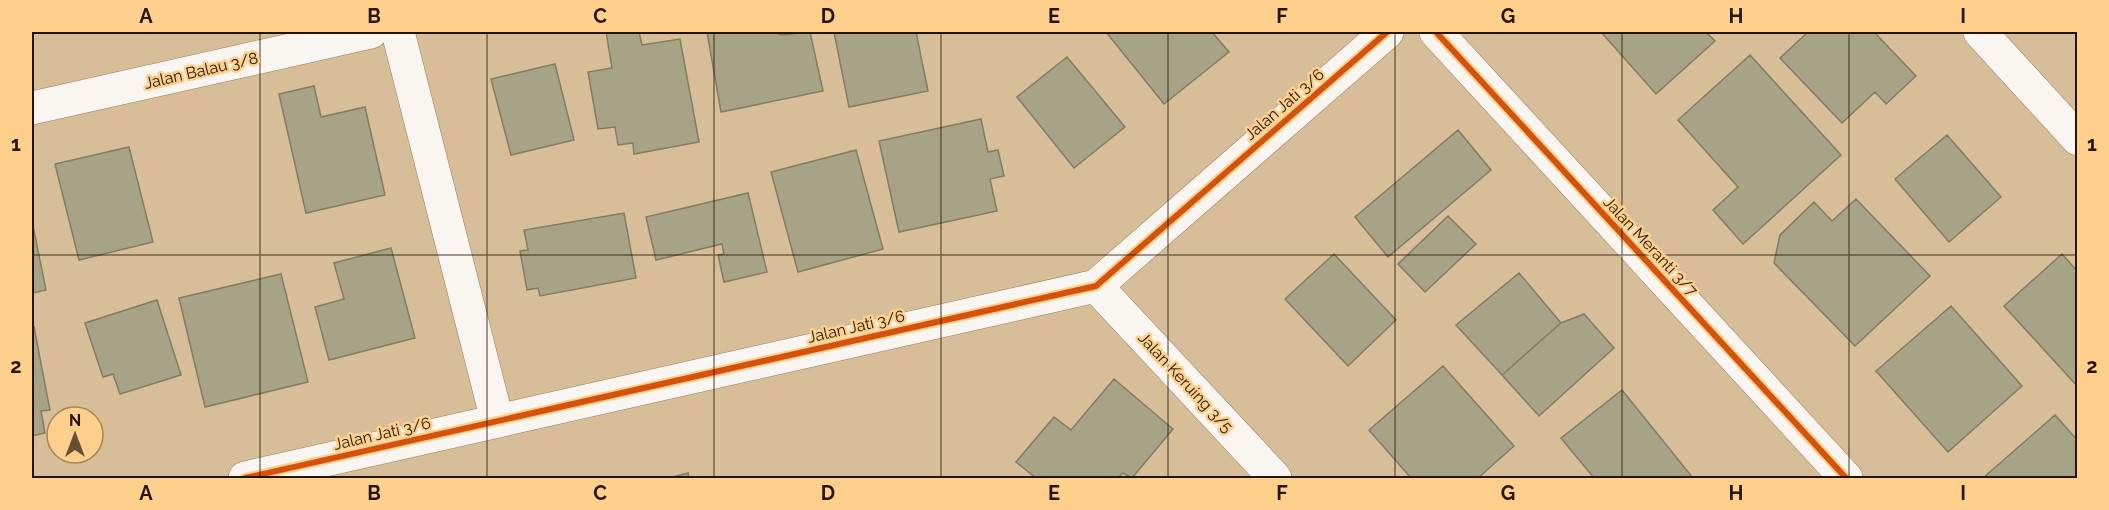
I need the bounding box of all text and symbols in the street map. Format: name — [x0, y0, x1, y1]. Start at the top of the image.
text: A — [139, 4, 153, 28]
text: B — [367, 4, 381, 28]
text: C — [593, 4, 607, 28]
text: D — [821, 4, 835, 28]
text: E — [1048, 4, 1060, 28]
text: F — [1276, 4, 1288, 28]
text: G — [1501, 4, 1515, 28]
text: H — [1729, 4, 1743, 28]
text: I — [1960, 4, 1966, 28]
street label: Jalan Balau 3/8 — [142, 48, 260, 93]
street label: Jalan Jati 3/6 — [1241, 65, 1328, 144]
text: 1 — [11, 132, 21, 156]
text: 1 — [2087, 132, 2097, 156]
street label: Jalan Meranti 3/7 — [1600, 193, 1702, 300]
street label: Jalan Jati 3/6 — [806, 306, 907, 347]
street label: Jalan Keruing 3/5 — [1134, 328, 1237, 437]
text: 2 — [10, 354, 22, 378]
text: 2 — [2086, 354, 2098, 378]
north arrow — [45, 405, 105, 465]
text: N — [69, 411, 81, 430]
street label: Jalan Jati 3/6 — [332, 413, 433, 454]
text: A — [139, 481, 153, 505]
text: B — [367, 481, 381, 505]
text: C — [593, 481, 607, 505]
text: D — [821, 481, 835, 505]
text: E — [1048, 481, 1060, 505]
text: F — [1276, 481, 1288, 505]
text: G — [1501, 481, 1515, 505]
text: H — [1729, 481, 1743, 505]
text: I — [1960, 481, 1966, 505]

